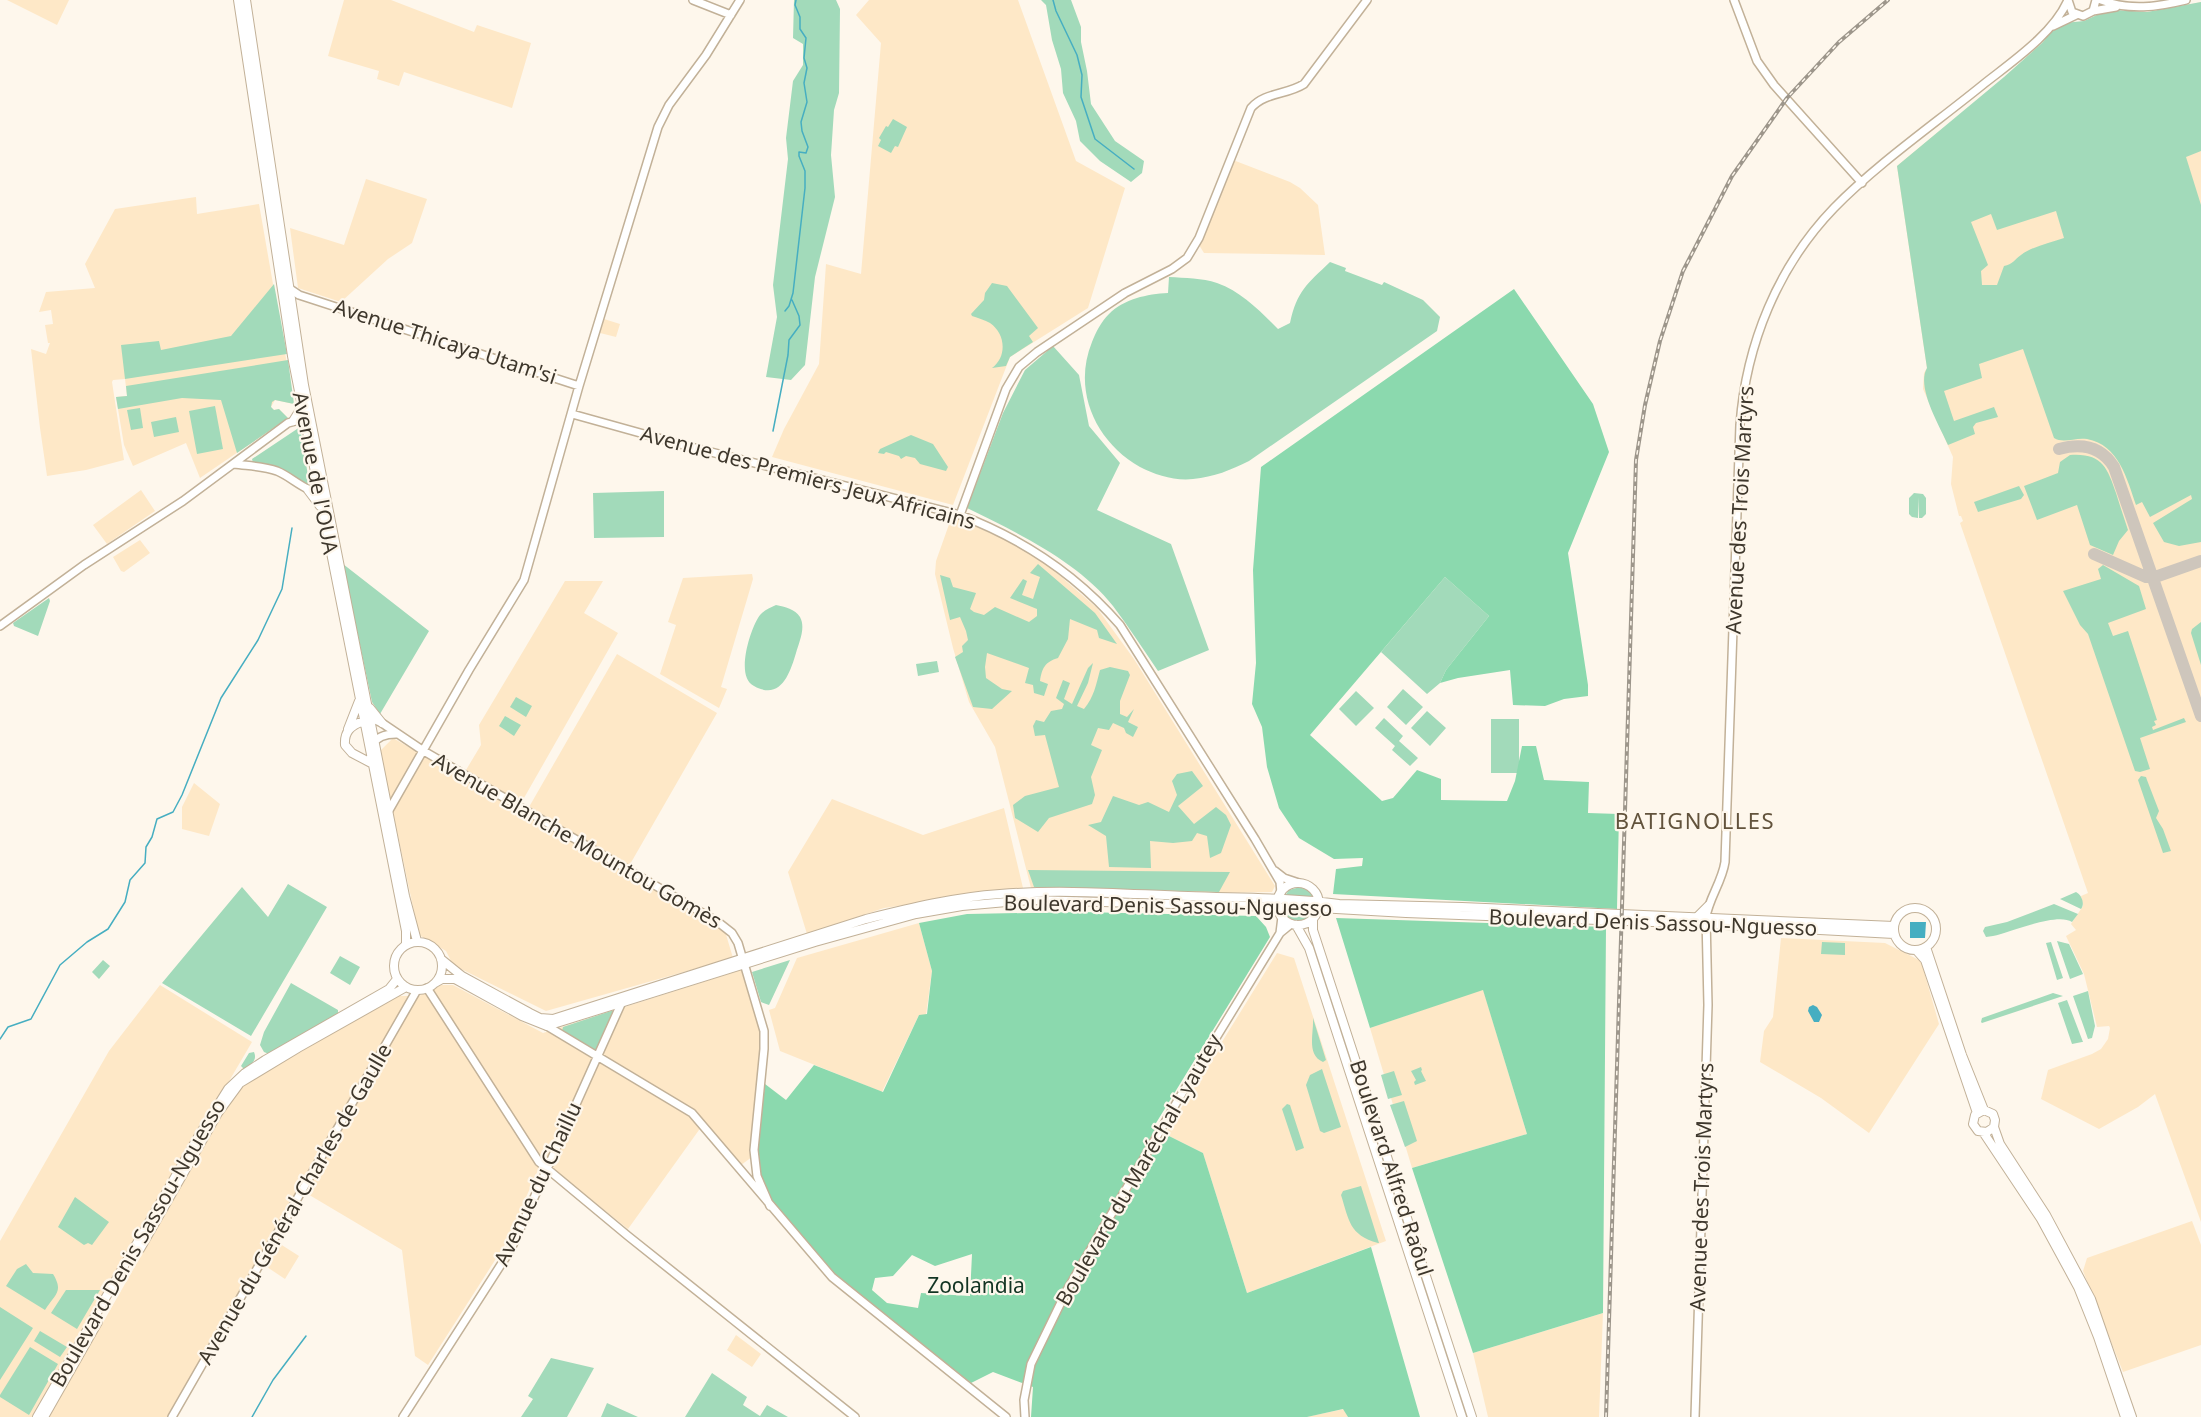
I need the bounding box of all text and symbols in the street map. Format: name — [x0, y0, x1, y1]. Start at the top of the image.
street label: Avenue Thicaya Utam'si — [330, 292, 560, 390]
street label: Avenue des Trois Martyrs — [1719, 385, 1759, 635]
street label: Avenue de l'OUA — [287, 389, 346, 557]
street label: Avenue des Premiers Jeux Africains — [638, 419, 979, 535]
street label: Avenue Blanche Mountou Gomès — [428, 746, 727, 935]
district label: BATIGNOLLES — [1615, 805, 1775, 835]
street label: Boulevard Denis Sassou-Nguesso — [1003, 888, 1333, 922]
street label: Boulevard Denis Sassou-Nguesso — [1488, 902, 1818, 942]
street label: Boulevard du Maréchal Lyautey — [1049, 1028, 1228, 1310]
street label: Avenue du Général Charles de Gaulle — [191, 1038, 398, 1369]
street label: Boulevard Alfred Raôul — [1344, 1056, 1440, 1279]
street label: Avenue des Trois Martyrs — [1683, 1062, 1719, 1312]
street label: Boulevard Denis Sassou-Nguesso — [43, 1093, 231, 1392]
street label: Avenue du Chaillu — [487, 1097, 587, 1270]
park label: Zoolandia — [927, 1271, 1025, 1299]

